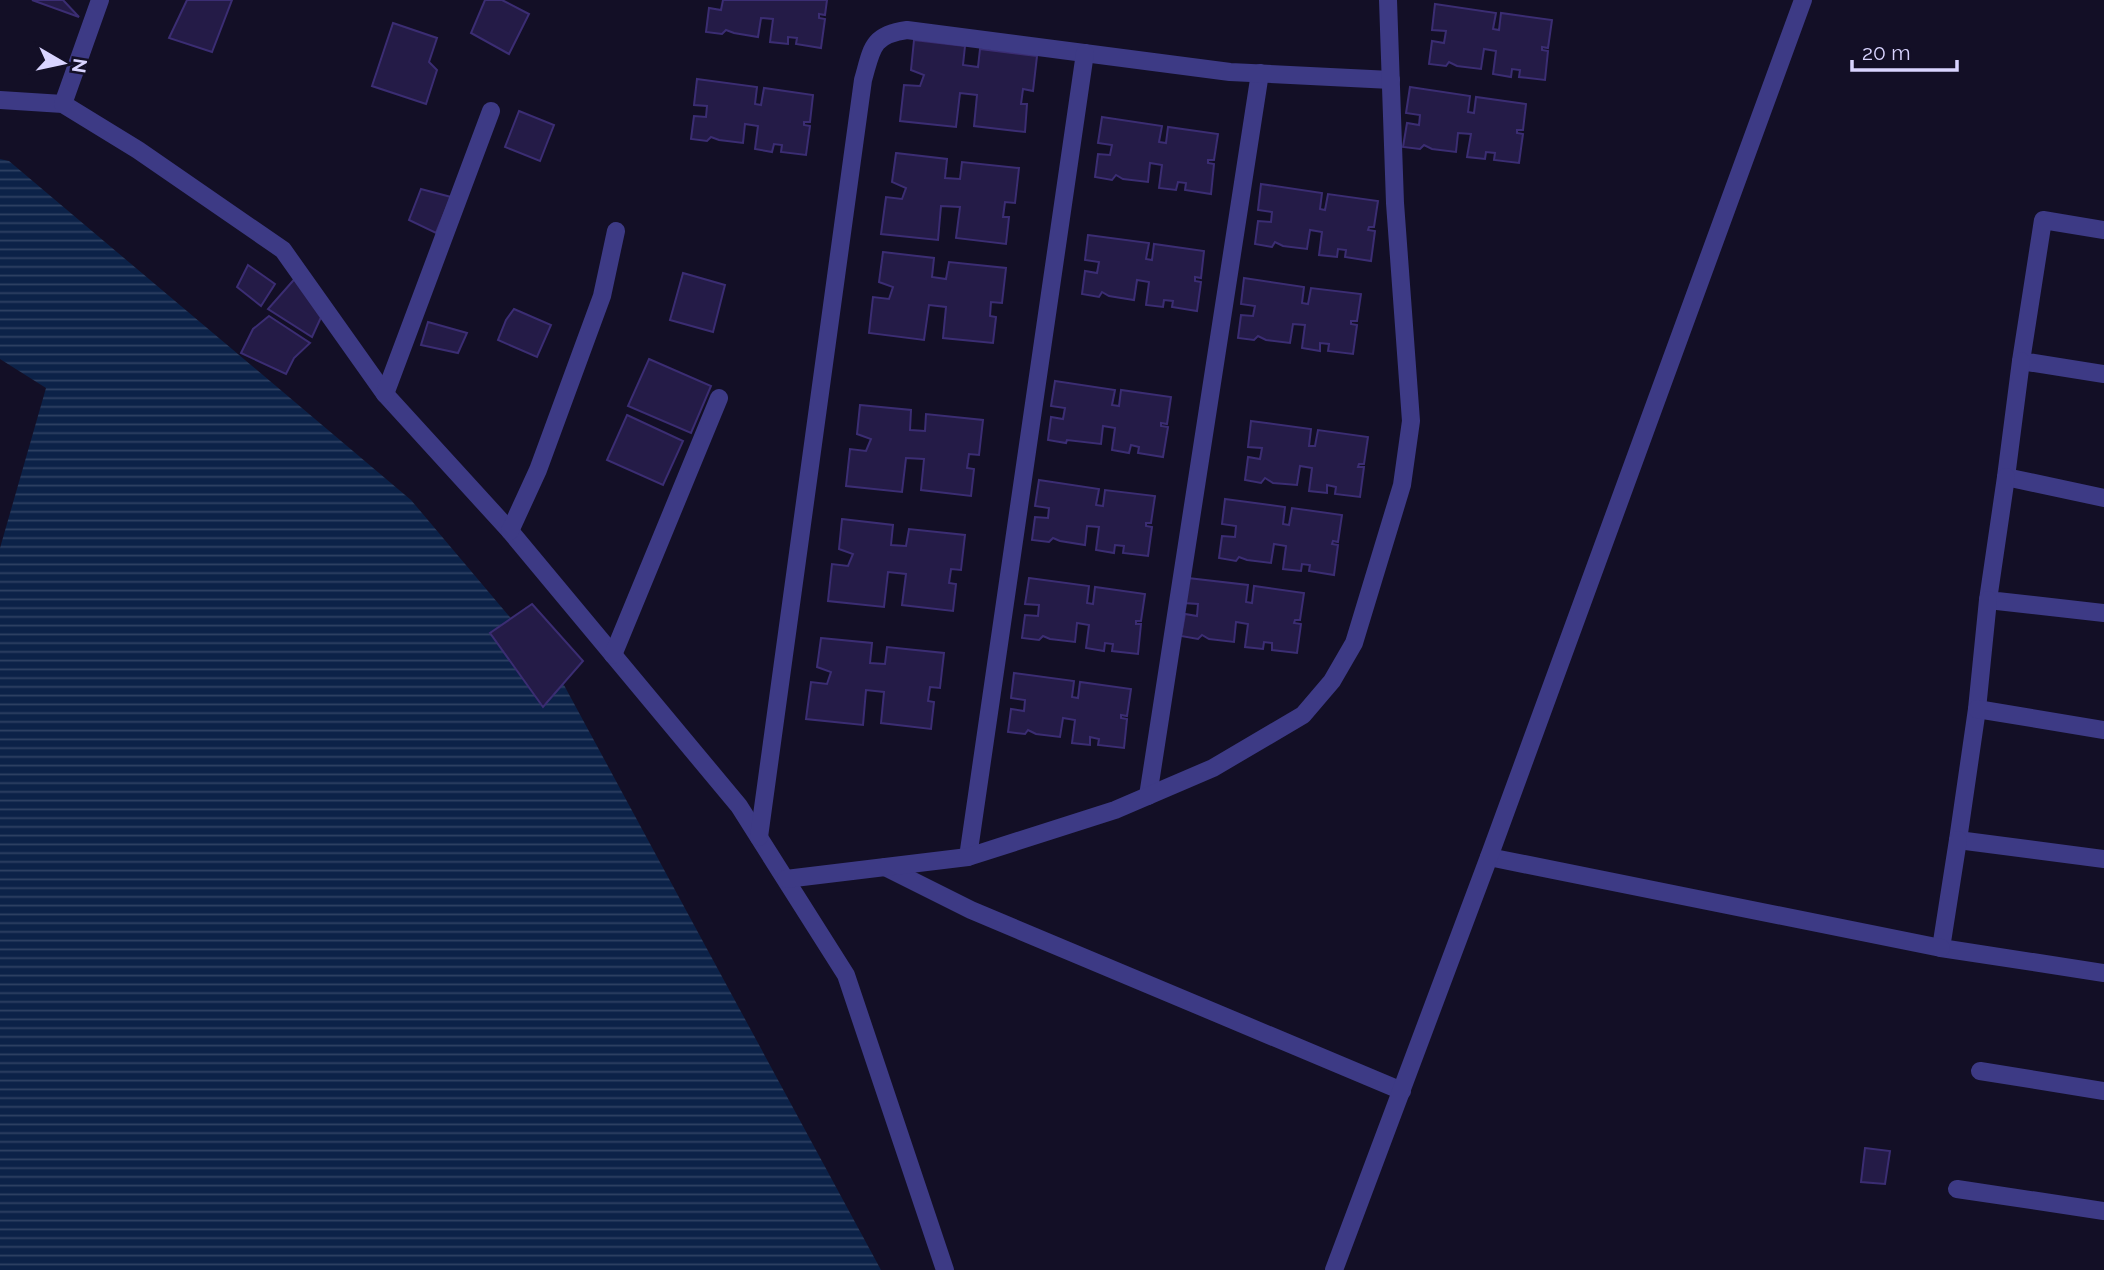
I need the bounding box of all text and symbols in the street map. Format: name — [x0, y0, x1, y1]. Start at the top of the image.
north arrow — [28, 28, 98, 98]
scale bar — [1852, 28, 1957, 72]
text: 20 m — [1862, 40, 1910, 65]
text: N — [68, 57, 92, 75]

